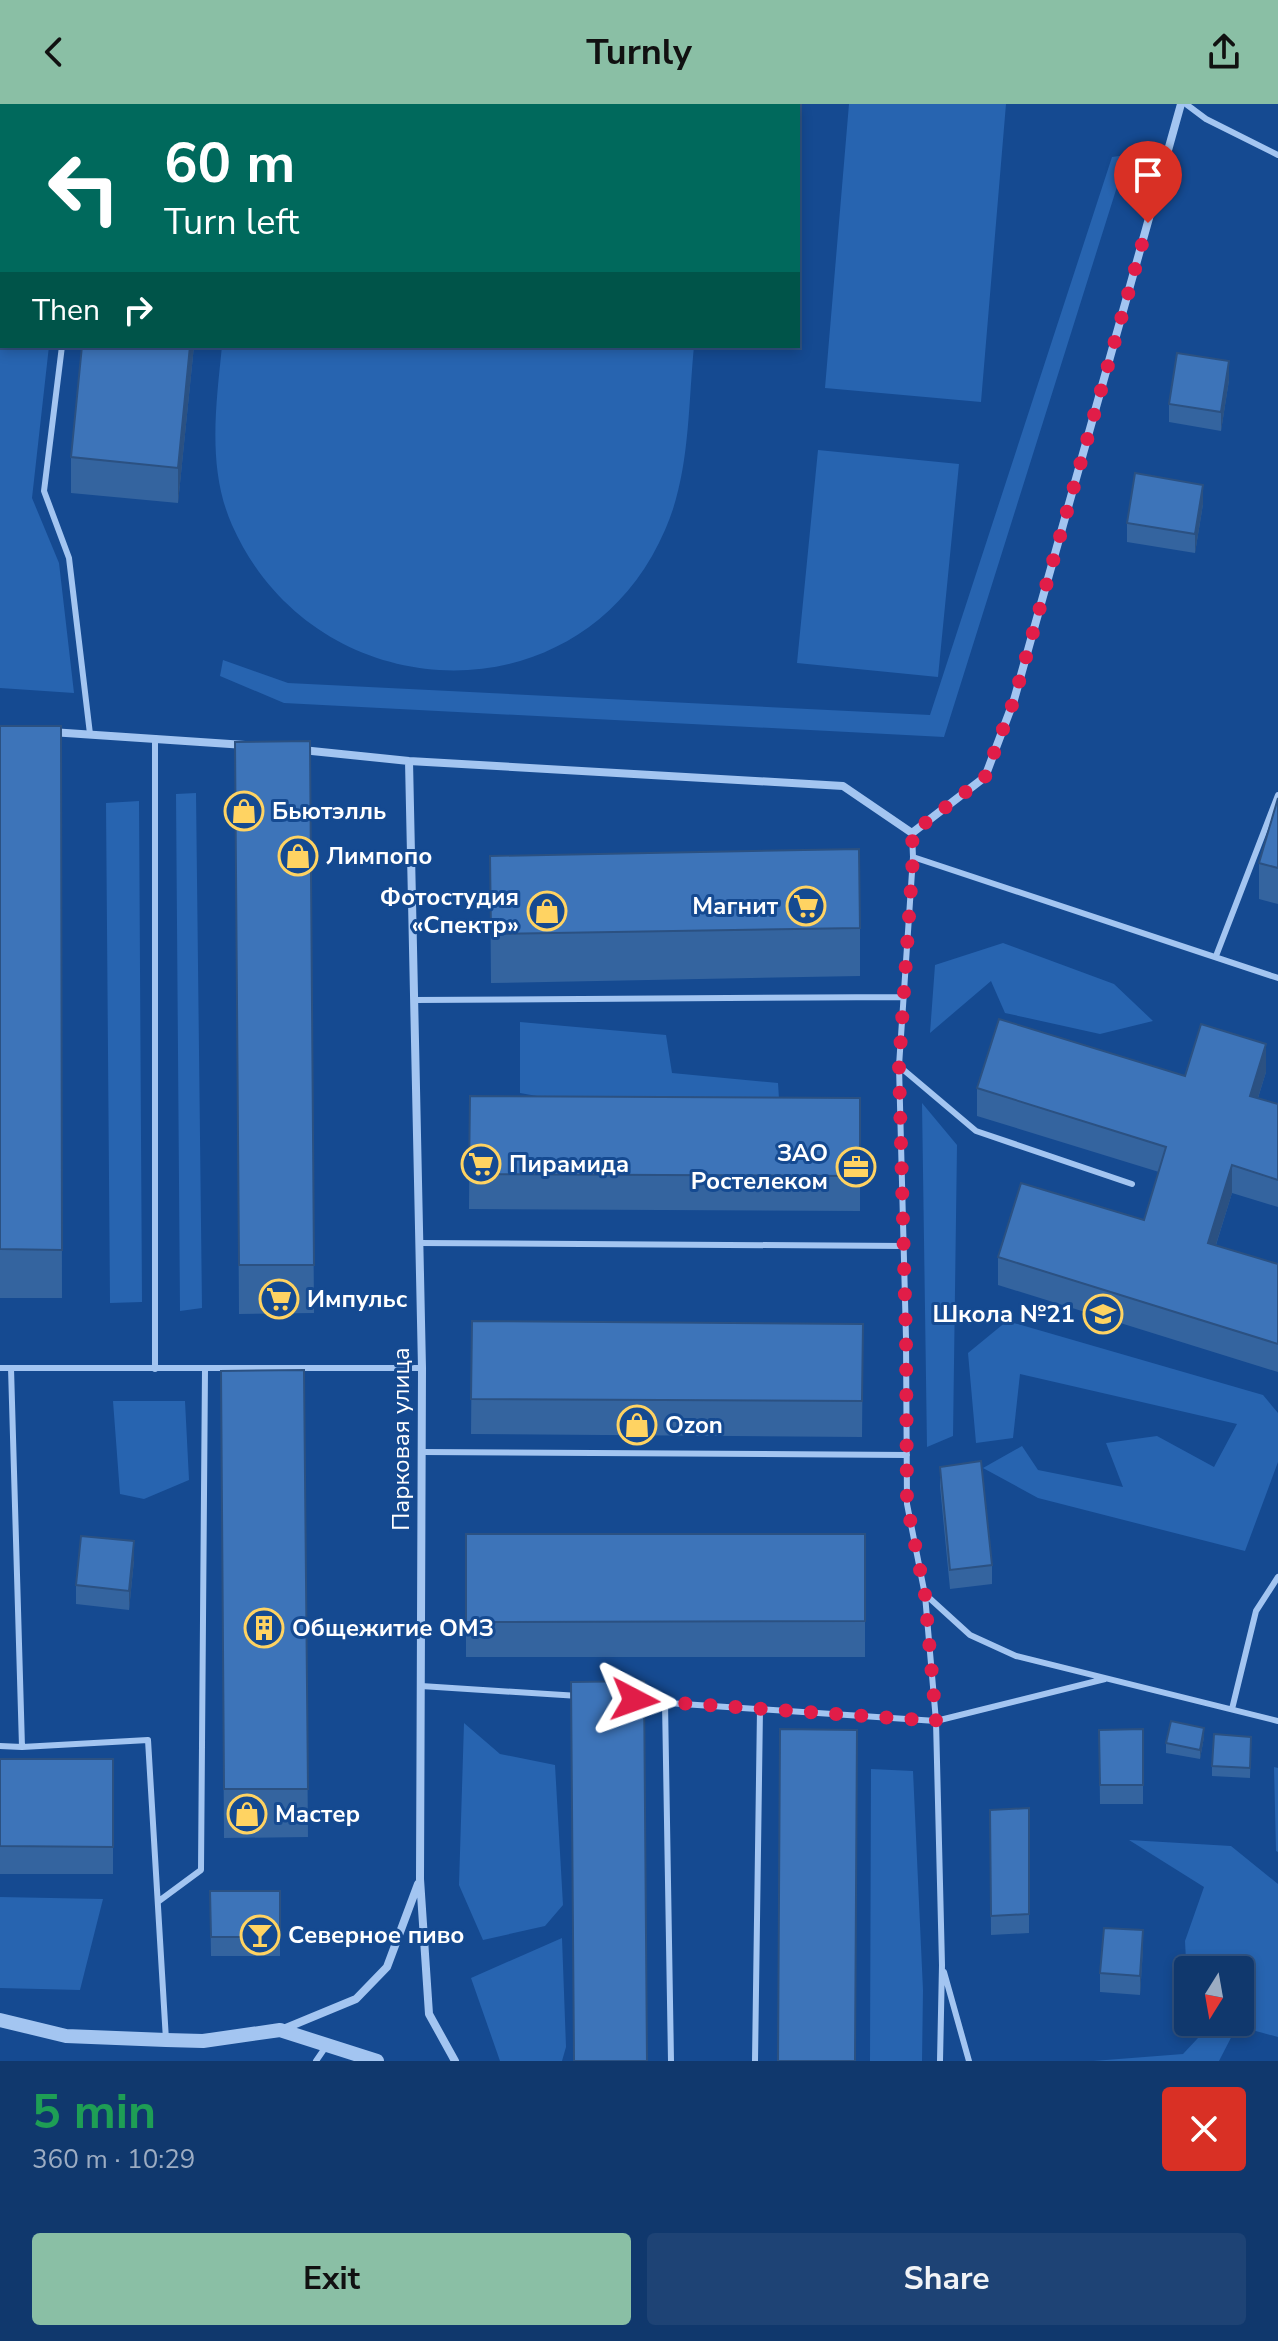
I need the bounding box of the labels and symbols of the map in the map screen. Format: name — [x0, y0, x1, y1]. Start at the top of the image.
pin — [1114, 141, 1182, 223]
shop icon: Бьютэлль — [223, 790, 265, 832]
place label: Бьютэлль — [272, 795, 386, 827]
shop icon: Лимпопо — [277, 835, 319, 877]
place label: Лимпопо — [326, 840, 432, 872]
place label: Фотостудия «Спектр» — [380, 881, 519, 941]
supermarket icon: Магнит — [785, 885, 827, 927]
shop icon: Фотостудия «Спектр» — [526, 890, 568, 932]
place label: Магнит — [692, 890, 779, 922]
place label: ЗАО Ростелеком — [691, 1137, 828, 1197]
supermarket icon: Пирамида — [460, 1143, 502, 1185]
office icon: ЗАО Ростелеком — [835, 1146, 877, 1188]
place label: Пирамида — [509, 1148, 629, 1180]
supermarket icon: Импульс — [258, 1278, 300, 1320]
place label: Импульс — [307, 1283, 408, 1315]
school or university icon: Школа №21 — [1082, 1293, 1124, 1335]
place label: Школа №21 — [932, 1298, 1075, 1330]
street label: Парковая улица — [385, 1347, 417, 1531]
shop icon: Ozon — [616, 1404, 658, 1446]
place label: Ozon — [665, 1409, 723, 1441]
building icon: Общежитие ОМЗ — [243, 1607, 285, 1649]
place label: Общежитие ОМЗ — [292, 1612, 494, 1644]
position arrow — [593, 1658, 677, 1742]
shop icon: Мастер — [226, 1793, 268, 1835]
place label: Мастер — [275, 1798, 360, 1830]
bar icon: Северное пиво — [239, 1914, 281, 1956]
place label: Северное пиво — [288, 1919, 465, 1951]
north arrow — [1174, 1956, 1254, 2036]

